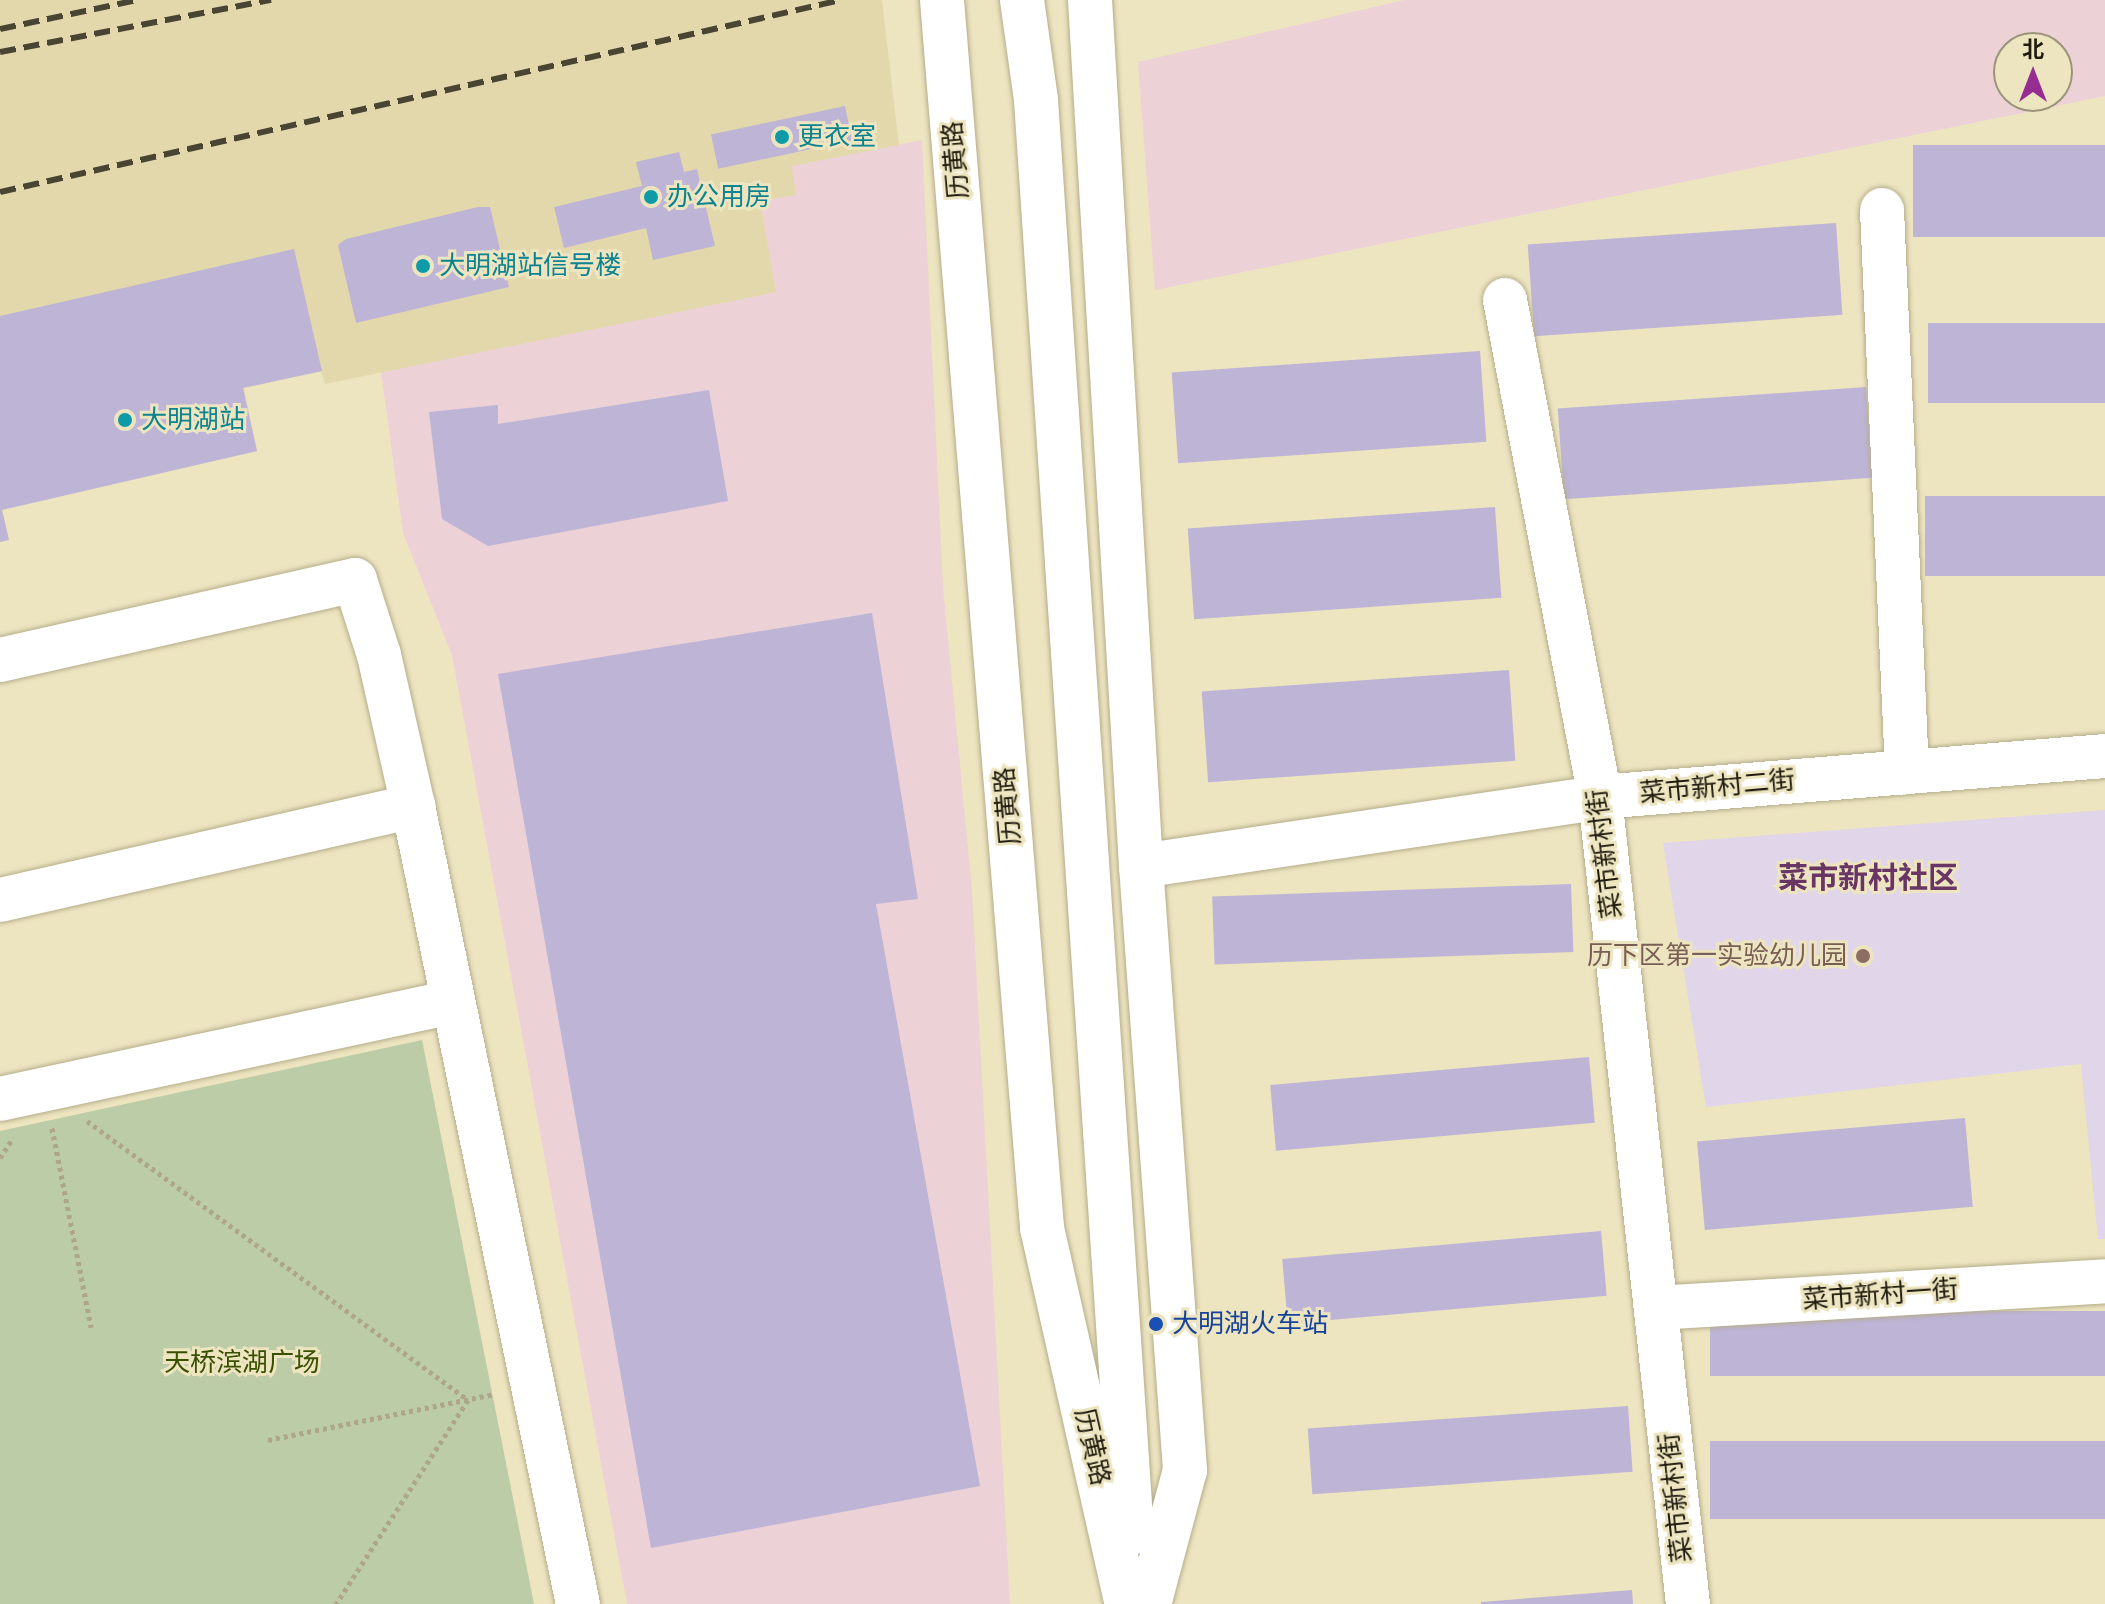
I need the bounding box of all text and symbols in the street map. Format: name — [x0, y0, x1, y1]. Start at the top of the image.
north arrow — [1993, 32, 2073, 112]
text: 北 — [2022, 37, 2044, 63]
street label: 历黄路 — [937, 120, 975, 200]
place label: 更衣室 — [798, 121, 876, 153]
marker: 更衣室 — [773, 128, 791, 146]
place label: 办公用房 — [667, 181, 771, 213]
marker: 办公用房 — [642, 188, 660, 206]
place label: 大明湖站信号楼 — [439, 250, 621, 282]
marker: 大明湖站信号楼 — [414, 257, 432, 275]
place label: 大明湖站 — [141, 404, 245, 436]
marker: 大明湖站 — [116, 411, 134, 429]
street label: 菜市新村二街 — [1638, 765, 1796, 809]
street label: 历黄路 — [989, 766, 1027, 846]
street label: 菜市新村街 — [1582, 788, 1628, 920]
district label: 菜市新村社区 — [1778, 860, 1958, 896]
place label: 历下区第一实验幼儿园 — [1587, 940, 1847, 972]
marker: 历下区第一实验幼儿园 — [1854, 947, 1872, 965]
street label: 菜市新村一街 — [1801, 1274, 1959, 1316]
place label: 大明湖火车站 — [1172, 1308, 1328, 1340]
marker: 大明湖火车站 — [1147, 1315, 1165, 1333]
park label: 天桥滨湖广场 — [164, 1347, 320, 1379]
street label: 历黄路 — [1068, 1405, 1116, 1489]
street label: 菜市新村街 — [1654, 1432, 1698, 1564]

